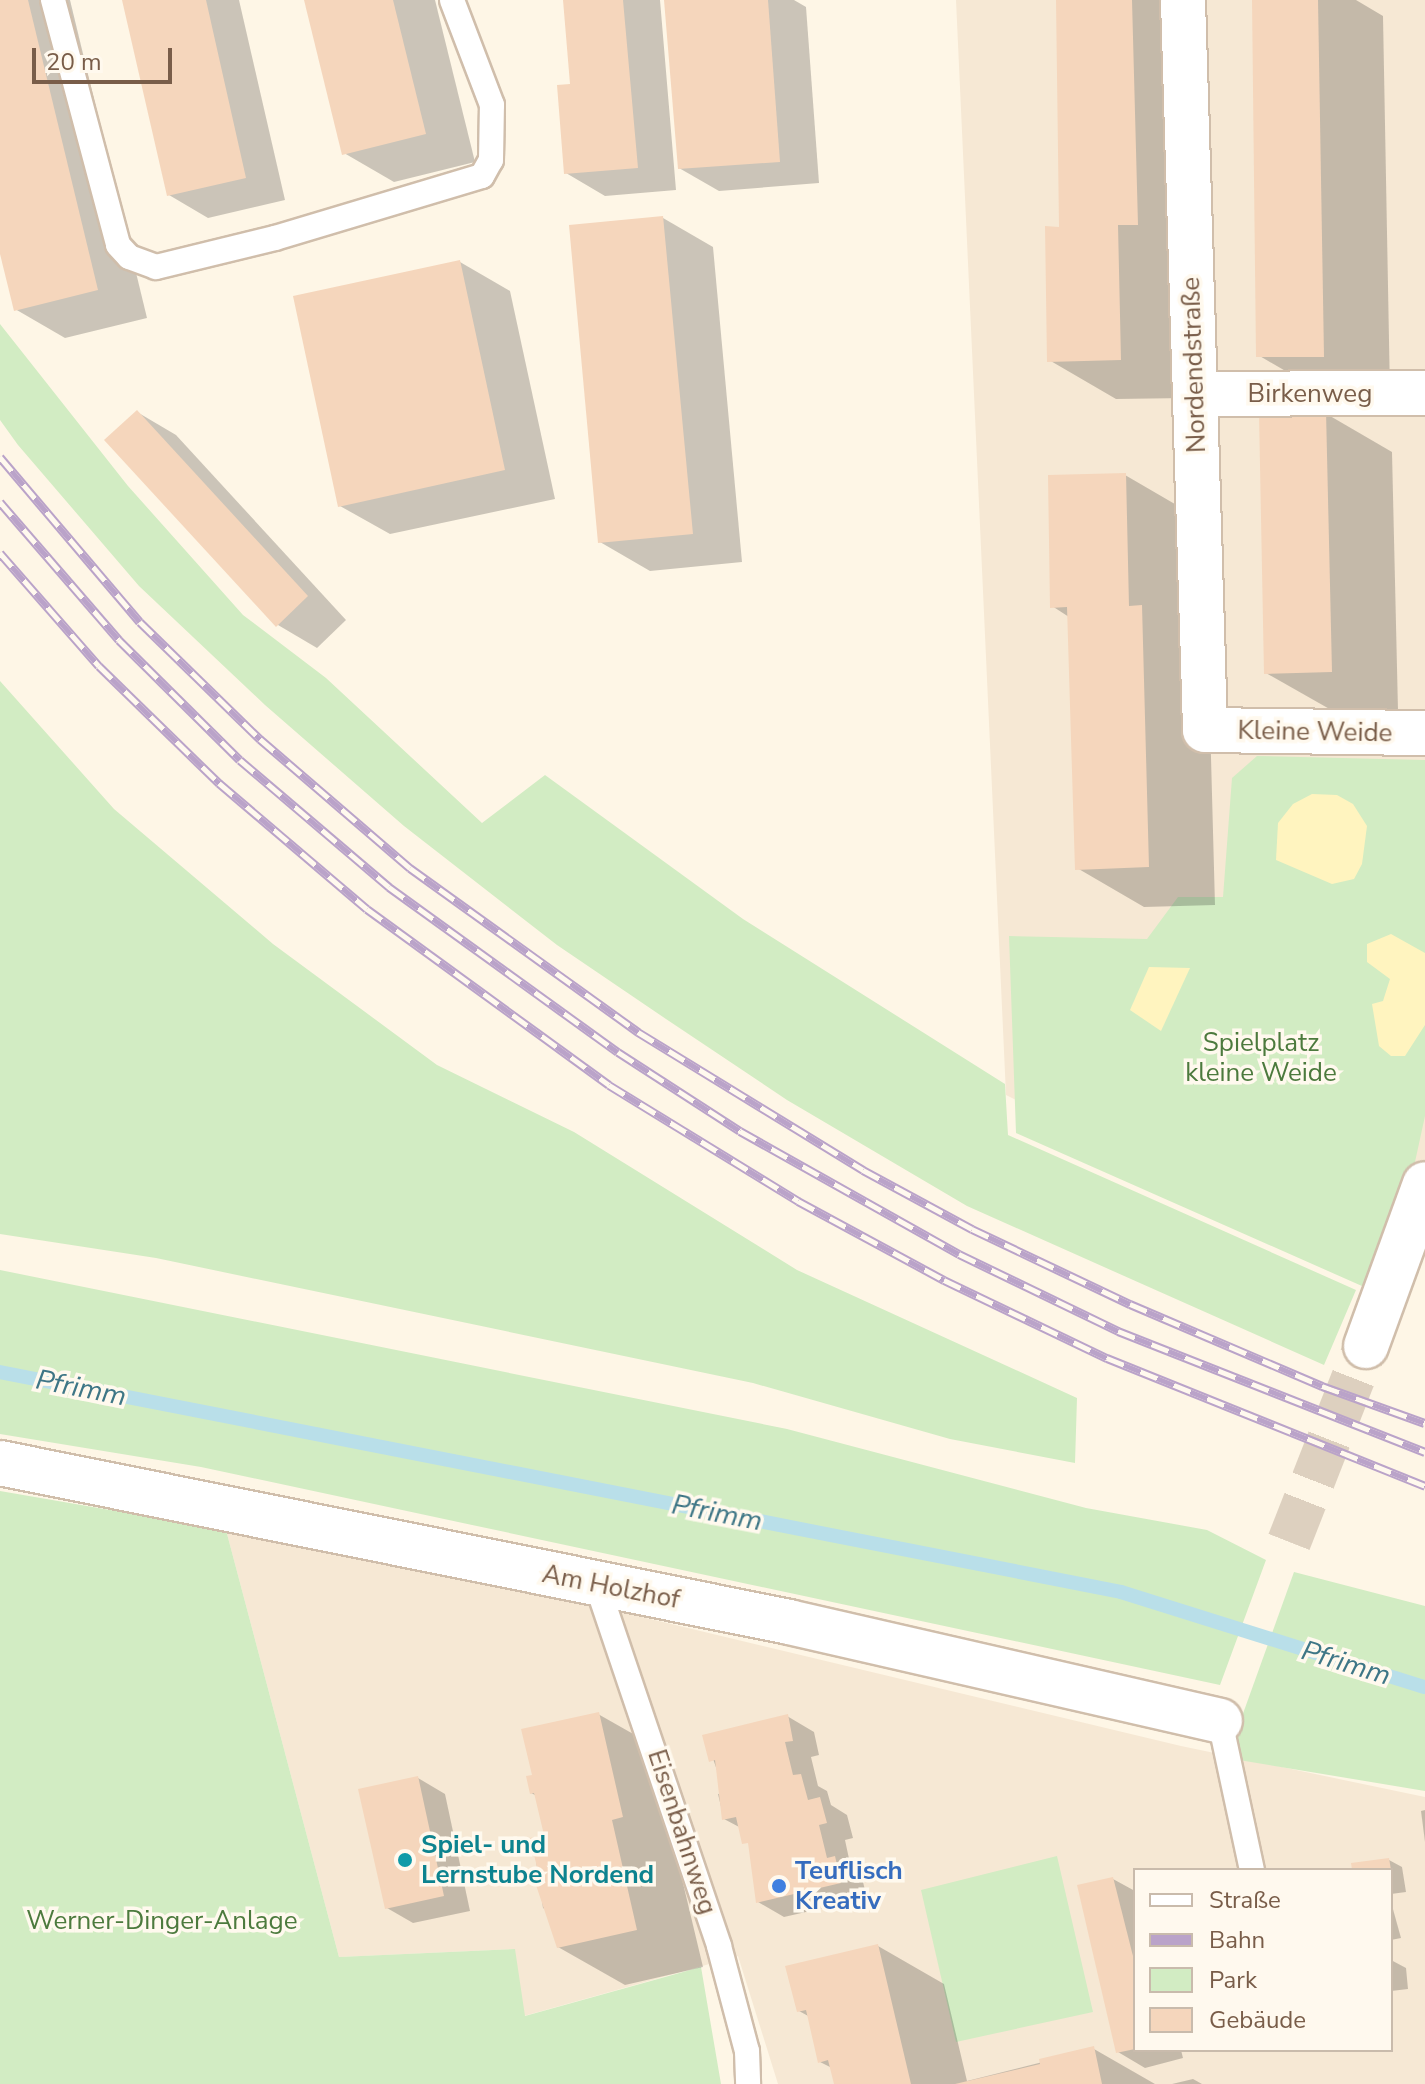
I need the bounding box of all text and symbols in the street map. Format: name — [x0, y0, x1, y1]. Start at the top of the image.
scale bar — [36, 32, 176, 82]
text: 20 m — [46, 46, 102, 78]
street label: Nordendstraße — [1175, 277, 1213, 453]
street label: Birkenweg — [1248, 378, 1372, 410]
street label: Kleine Weide — [1237, 715, 1393, 749]
park label: Spielplatz kleine Weide — [1185, 1027, 1337, 1088]
water label: Pfrimm — [33, 1363, 129, 1413]
water label: Pfrimm — [669, 1488, 765, 1538]
street label: Am Holzhof — [539, 1558, 683, 1616]
water label: Pfrimm — [1297, 1634, 1395, 1692]
street label: Eisenbahnweg — [641, 1746, 723, 1918]
place label: Spiel- und Lernstube Nordend — [421, 1829, 654, 1890]
marker: Spiel- und Lernstube Nordend — [396, 1851, 414, 1869]
place label: Teuflisch Kreativ — [795, 1855, 903, 1916]
legend — [1133, 1868, 1393, 2052]
marker: Teuflisch Kreativ — [770, 1877, 788, 1895]
text: Straße — [1209, 1884, 1281, 1916]
park label: Werner-Dinger-Anlage — [26, 1905, 298, 1937]
text: Bahn — [1209, 1924, 1265, 1956]
text: Park — [1209, 1964, 1257, 1996]
text: Gebäude — [1209, 2004, 1306, 2036]

